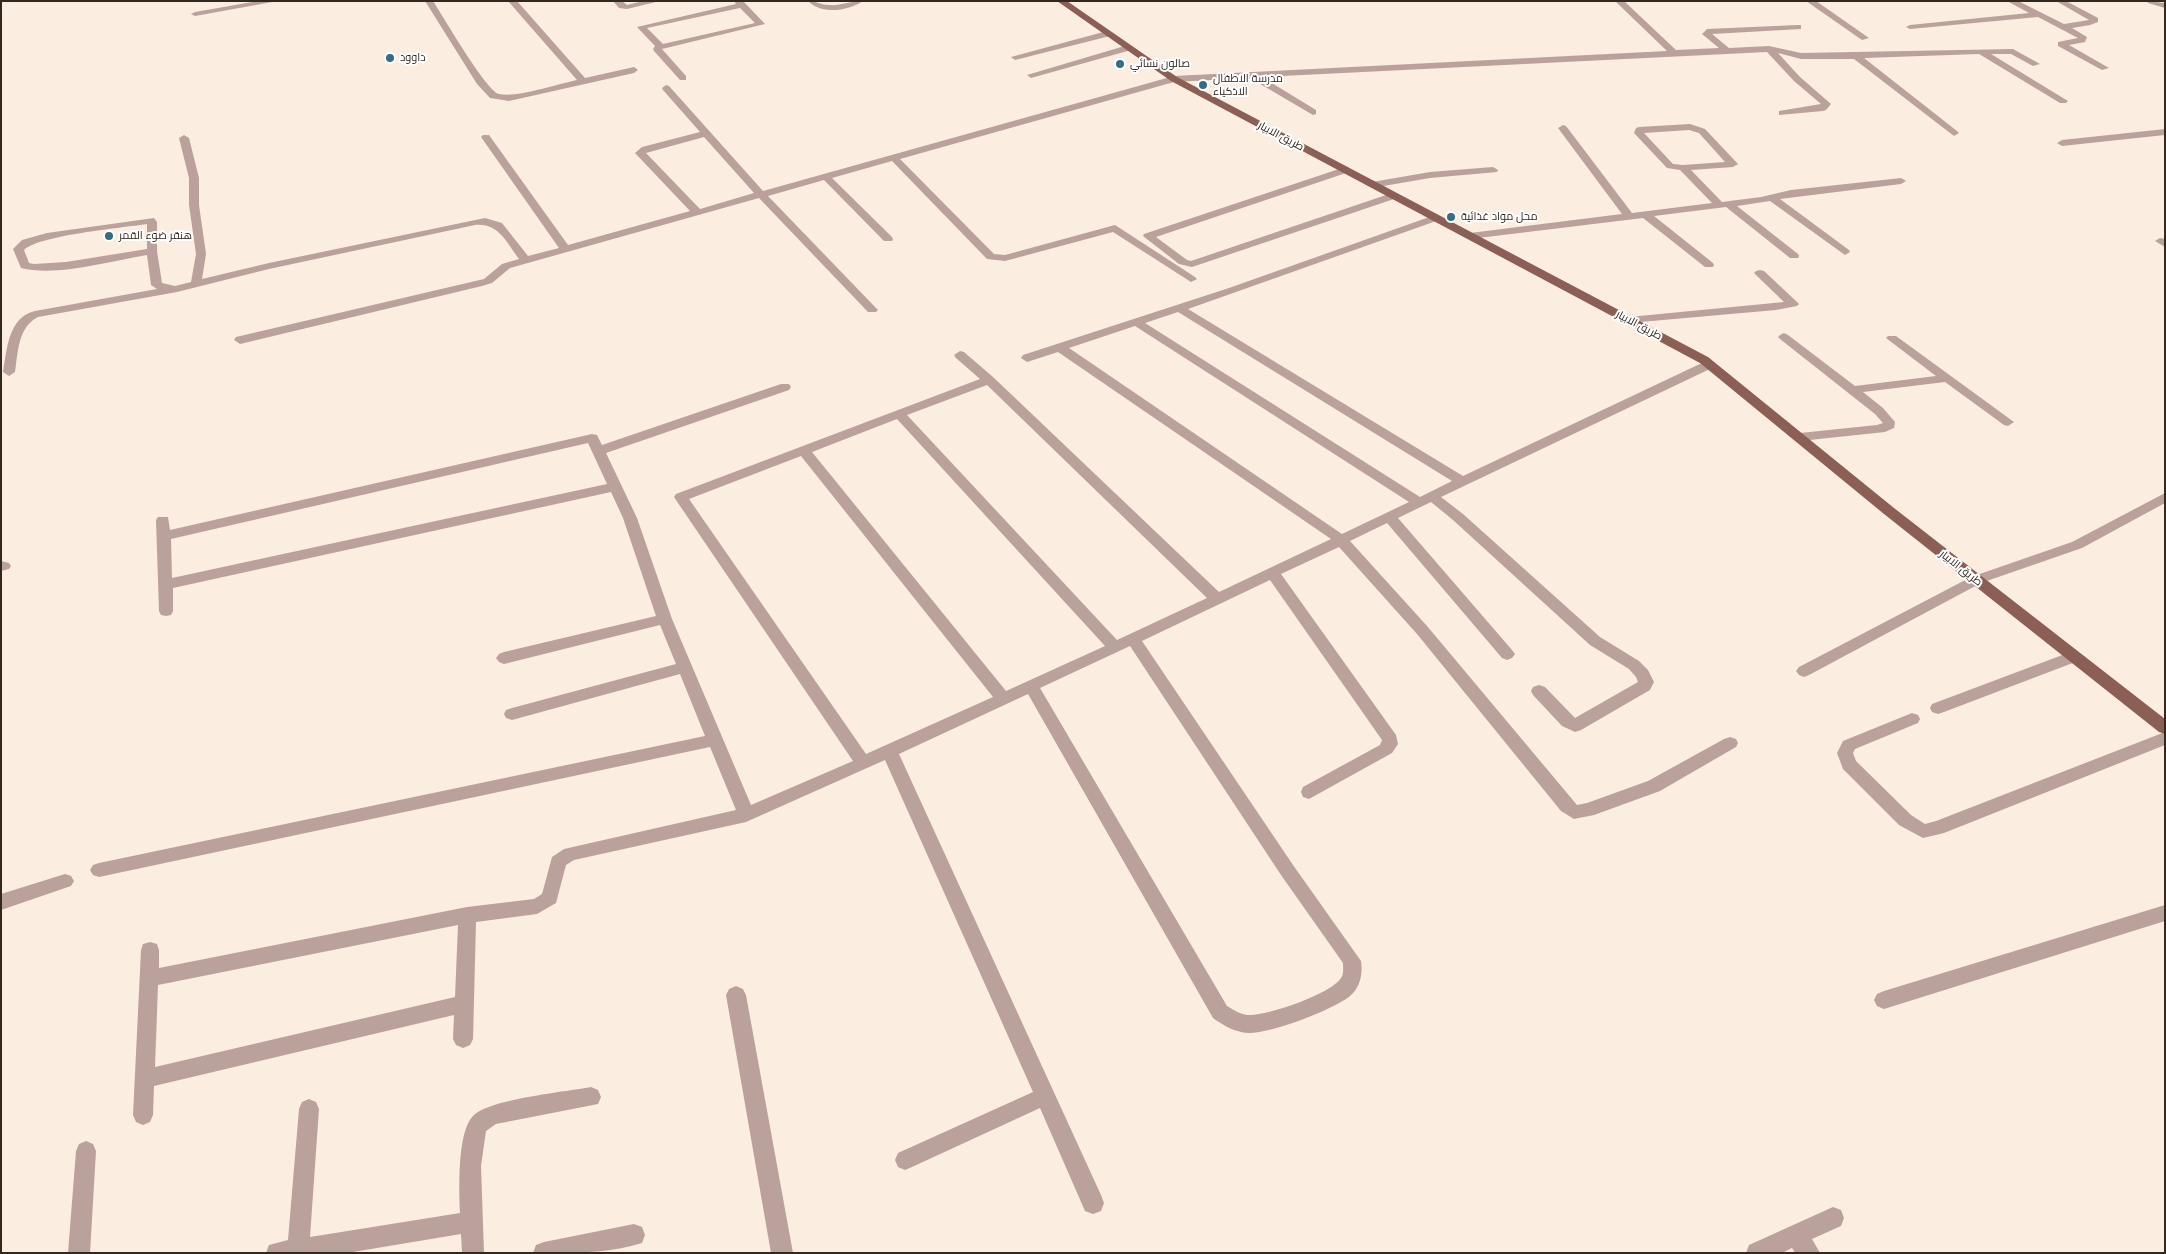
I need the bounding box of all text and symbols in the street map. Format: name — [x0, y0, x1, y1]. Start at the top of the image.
place label: داوود — [400, 51, 426, 65]
marker: داوود — [384, 52, 396, 64]
place label: صالون نسائي — [1130, 57, 1190, 71]
marker: صالون نسائي — [1114, 58, 1126, 70]
place label: مدرسة الاطفال الاذكياء — [1213, 72, 1283, 98]
marker: مدرسة الاطفال الاذكياء — [1197, 79, 1209, 91]
street label: طريق الابيار — [1256, 118, 1306, 154]
place label: محل مواد غذائية — [1461, 210, 1537, 224]
marker: محل مواد غذائية — [1445, 211, 1457, 223]
place label: هنقر ضوء القمر — [119, 229, 192, 243]
marker: هنقر ضوء القمر — [103, 230, 115, 242]
street label: طريق الابيار — [1614, 307, 1664, 343]
street label: طريق الابيار — [1937, 547, 1985, 589]

